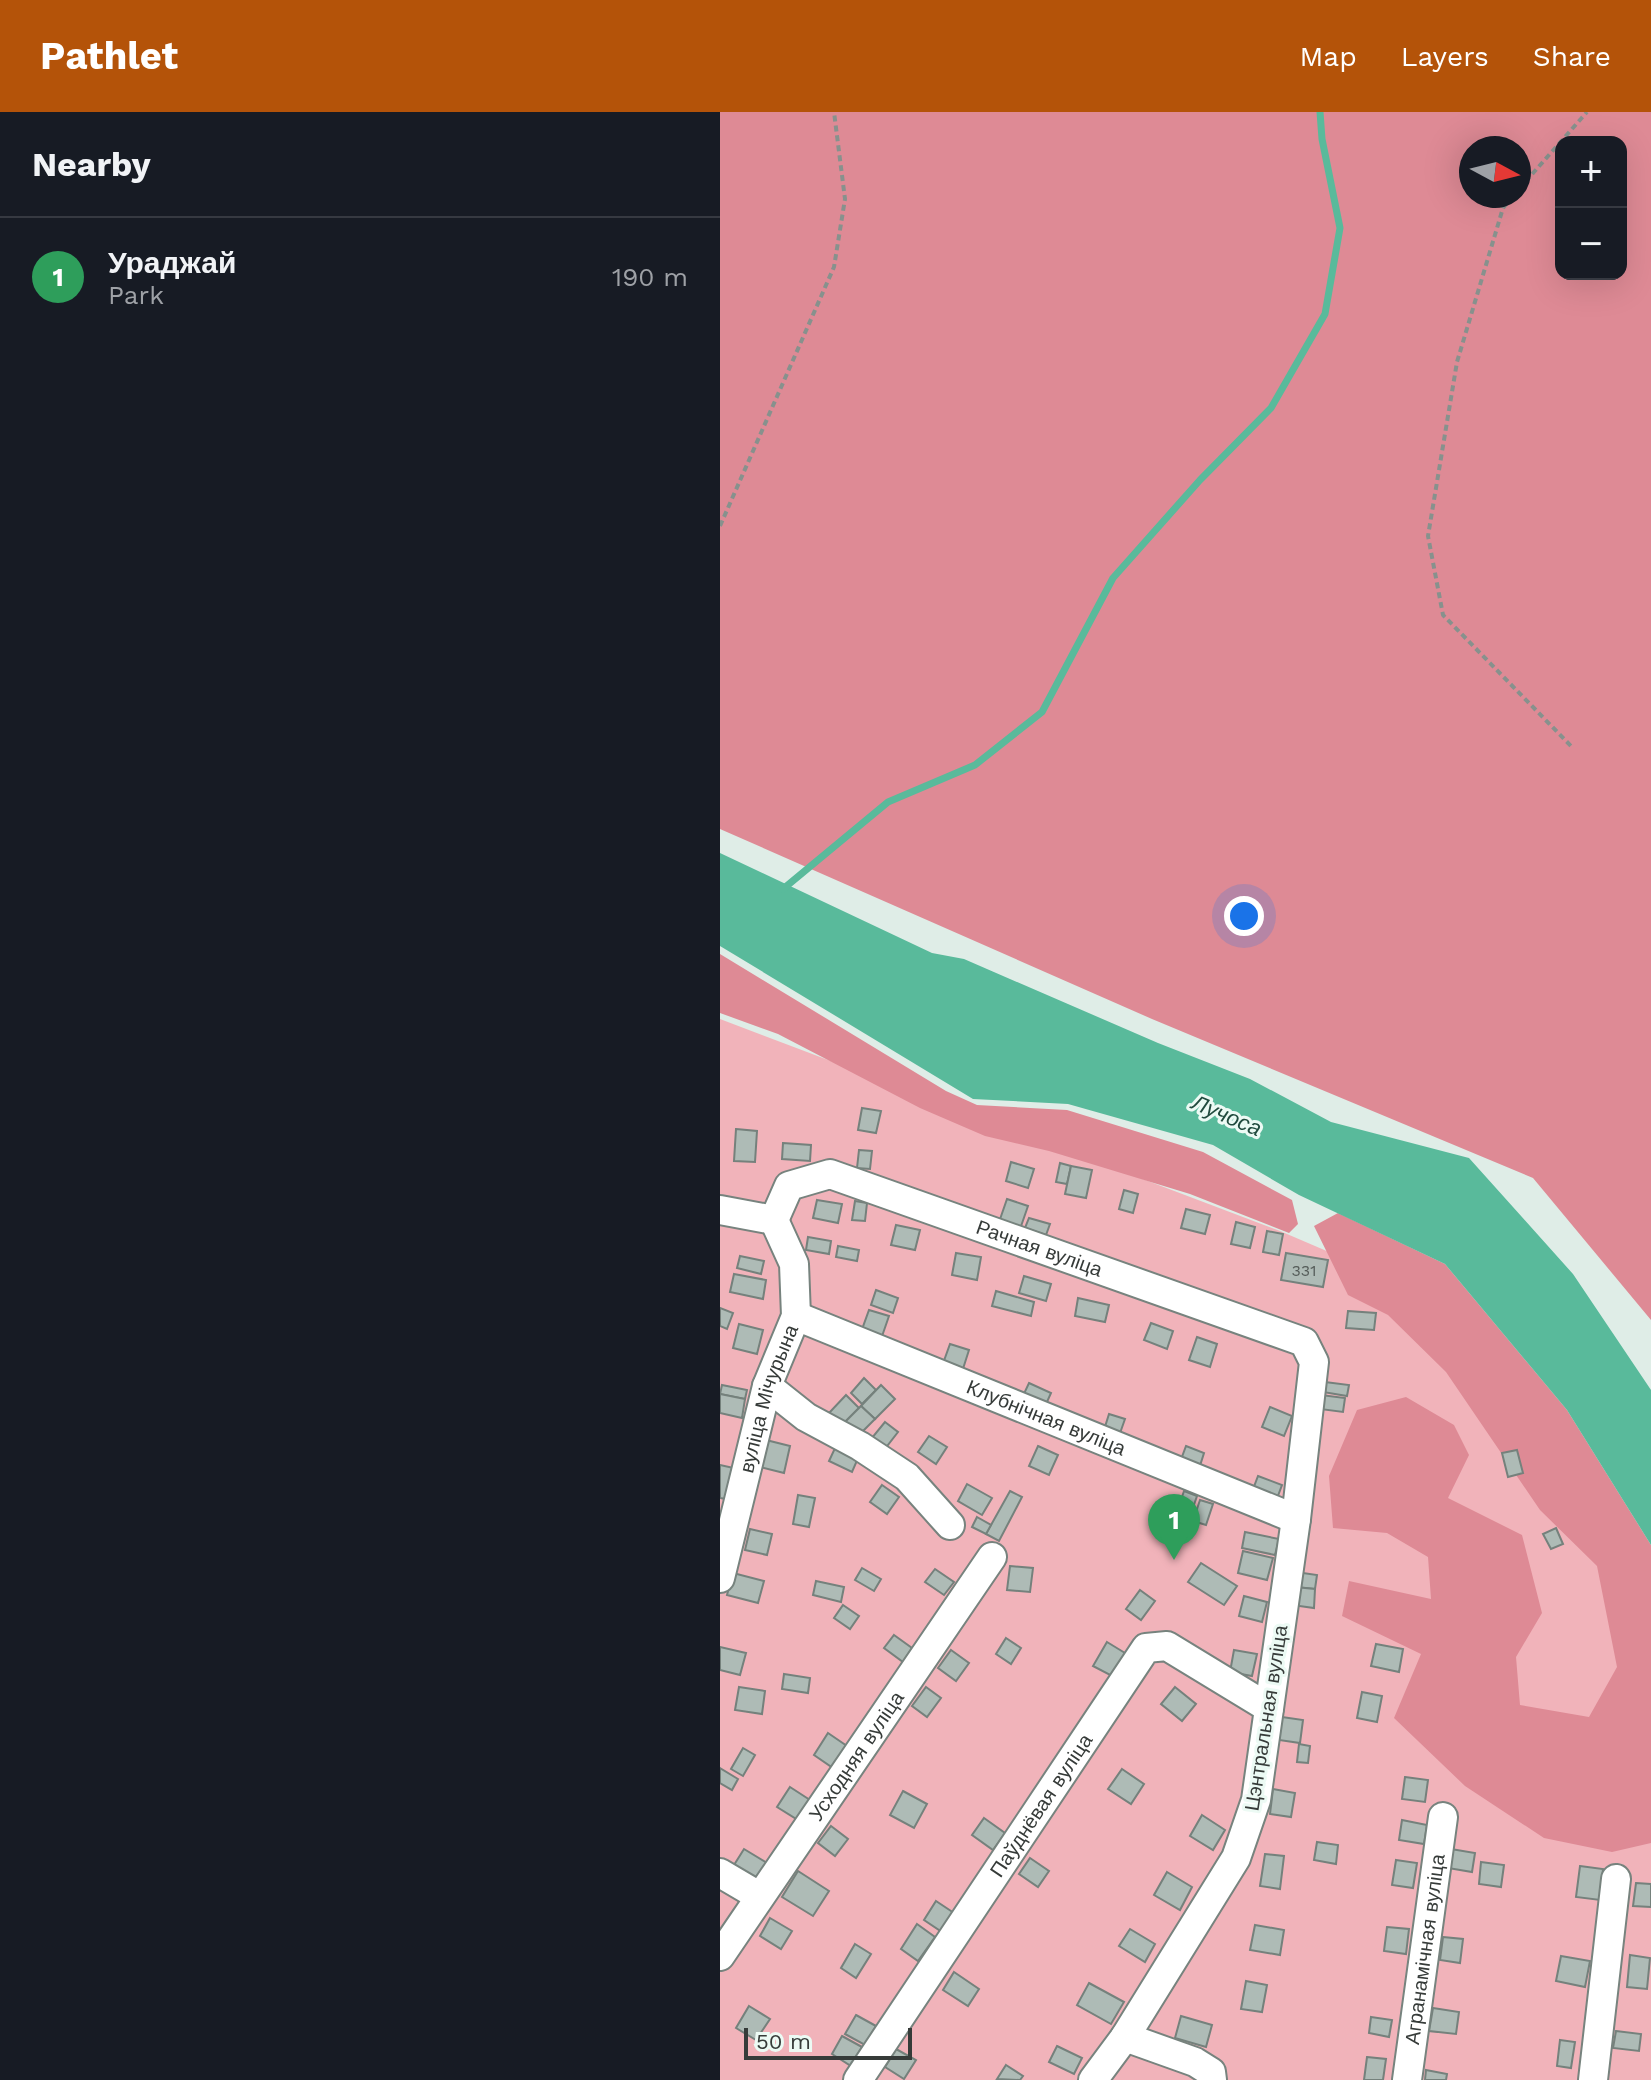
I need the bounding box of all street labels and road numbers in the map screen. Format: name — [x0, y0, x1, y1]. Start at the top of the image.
street label: Рачная вуліца — [973, 1215, 1106, 1282]
street label: вуліца Мічурына — [734, 1320, 803, 1475]
street label: Клубнічная вуліца — [963, 1375, 1130, 1461]
street label: Цэнтральная вуліца — [1239, 1623, 1293, 1813]
street label: Усходняя вуліца — [804, 1686, 909, 1825]
street label: Паўднёвая вуліца — [985, 1729, 1098, 1882]
street label: Агранамічная вуліца — [1400, 1852, 1450, 2046]

